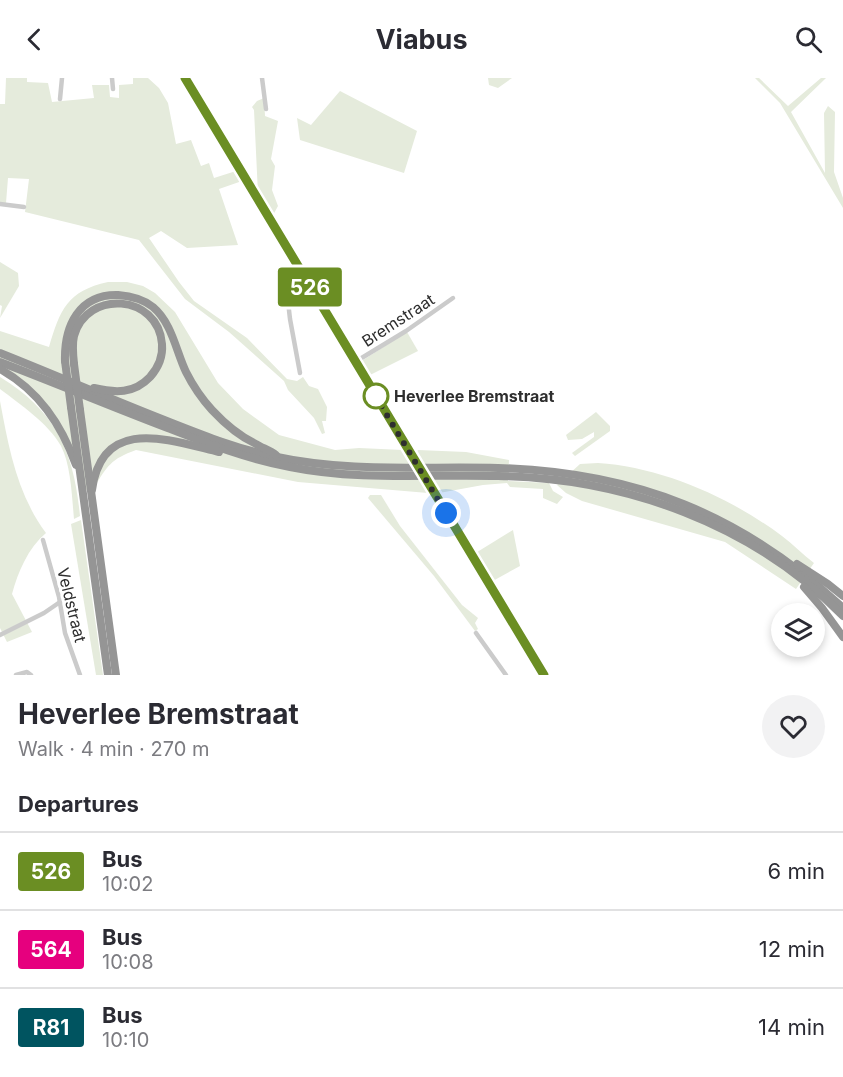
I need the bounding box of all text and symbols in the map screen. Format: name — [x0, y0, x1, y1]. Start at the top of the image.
icon: back — [18, 23, 51, 56]
text: Viabus — [375, 23, 468, 56]
icon: search — [792, 23, 825, 56]
line badge: 526 — [276, 268, 344, 306]
text: 526 — [290, 275, 330, 300]
street label: Bremstraat — [358, 289, 438, 351]
marker: Heverlee Bremstraat — [363, 383, 389, 409]
place label: Heverlee Bremstraat — [394, 386, 555, 406]
your location — [431, 498, 461, 528]
street label: Veldstraat — [53, 566, 91, 644]
map controls — [771, 603, 825, 657]
button: layers — [771, 603, 825, 657]
button: heart — [762, 695, 825, 758]
text: Heverlee Bremstraat — [18, 697, 299, 731]
text: Walk · 4 min · 270 m — [18, 737, 209, 761]
text: Departures — [18, 791, 139, 817]
text: Bus — [102, 846, 143, 872]
text: 6 min — [768, 858, 825, 884]
text: 526 — [31, 859, 71, 884]
text: 10:02 — [102, 872, 153, 896]
text: Bus — [102, 924, 143, 950]
text: 12 min — [759, 936, 825, 962]
text: 564 — [30, 937, 72, 962]
text: 10:08 — [102, 950, 154, 974]
text: Bus — [102, 1002, 143, 1028]
text: 14 min — [758, 1014, 825, 1040]
text: R81 — [33, 1015, 69, 1040]
text: 10:10 — [102, 1028, 149, 1052]

